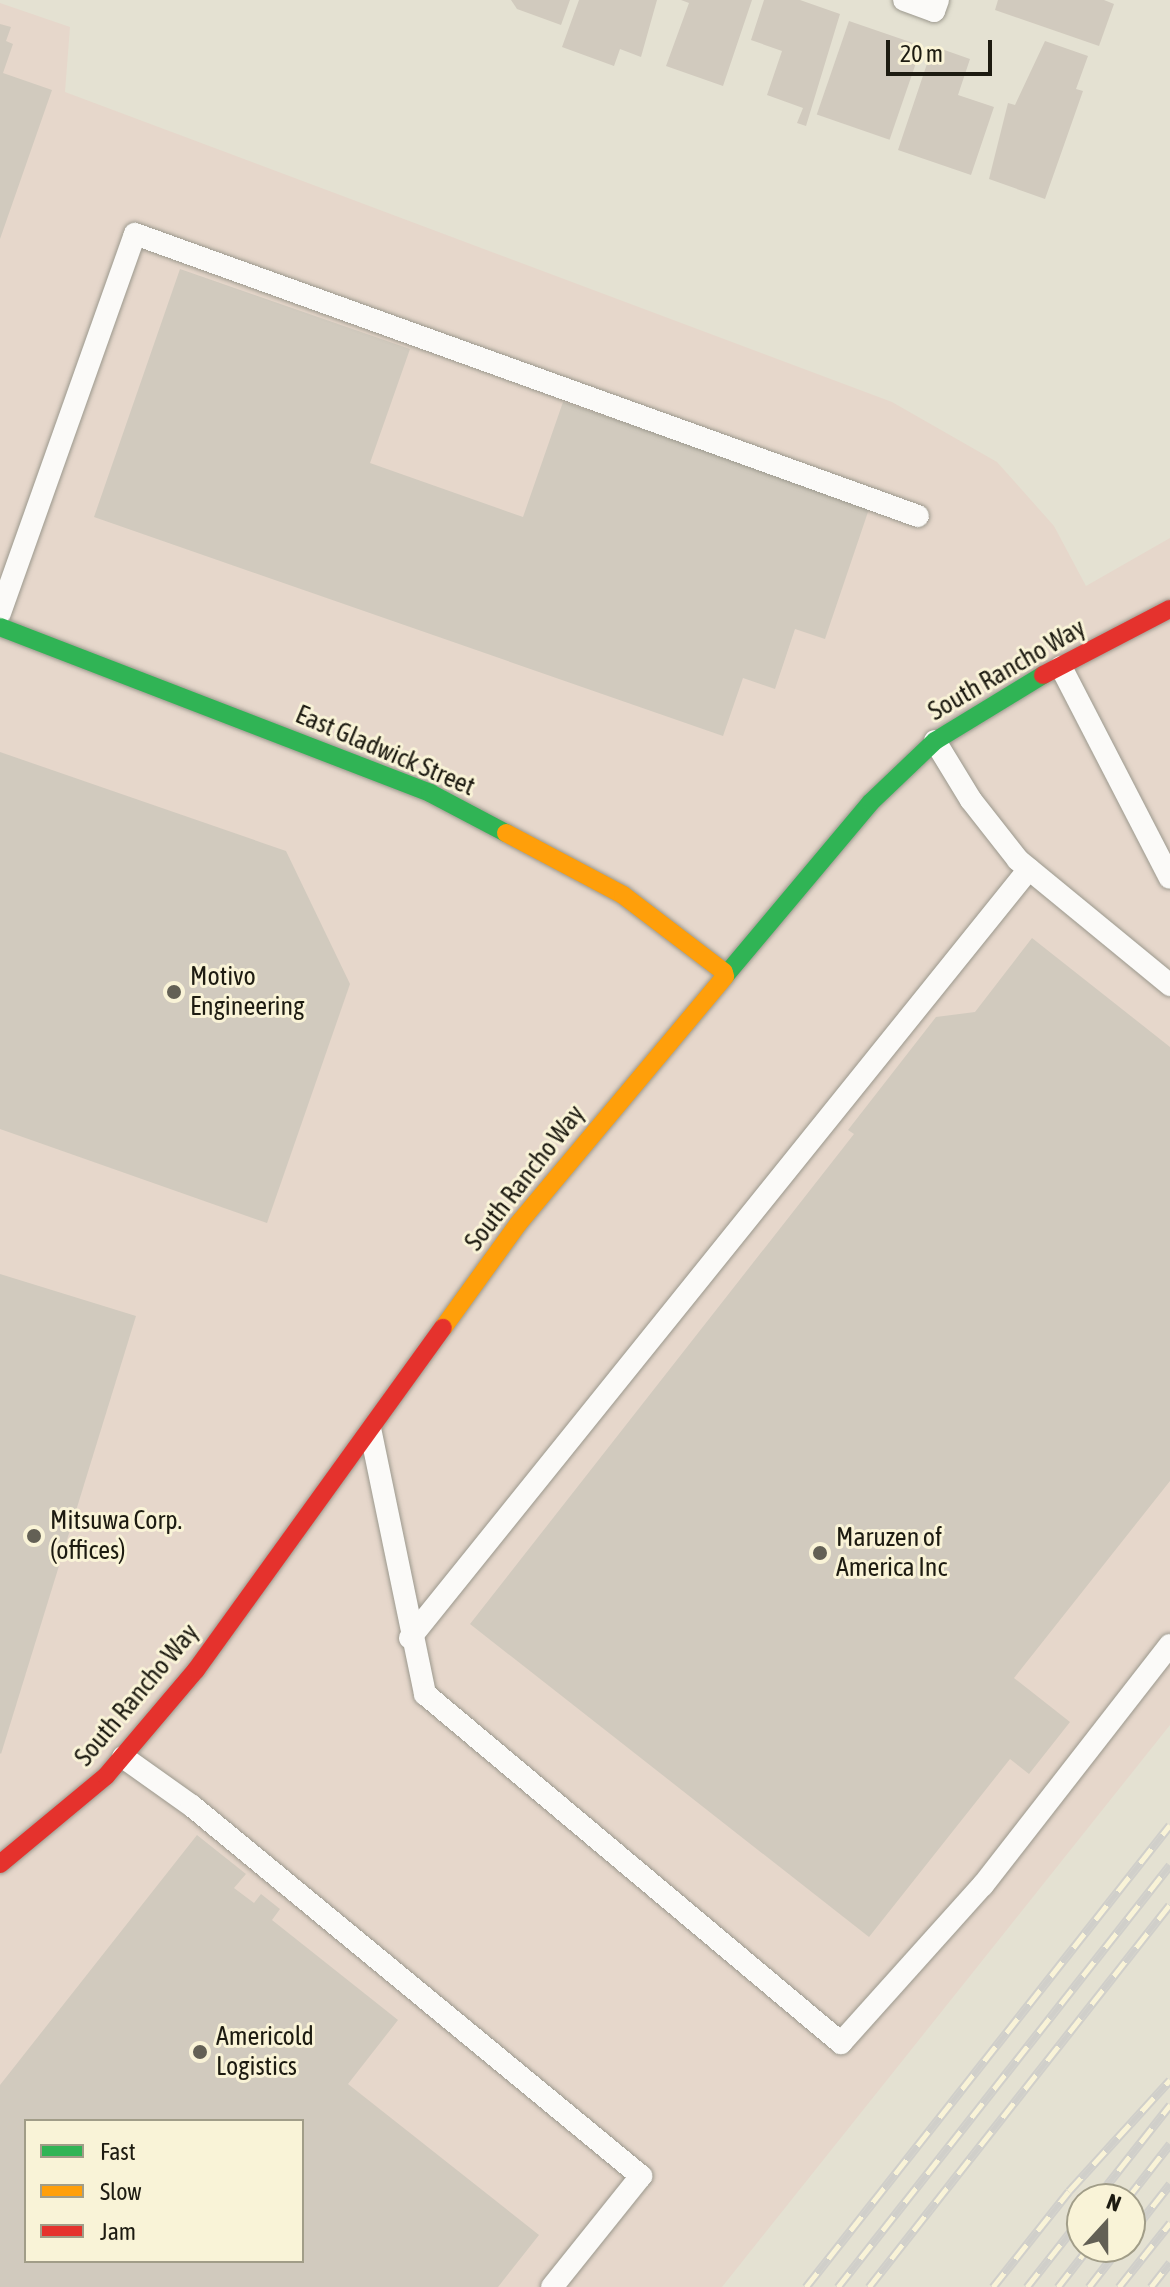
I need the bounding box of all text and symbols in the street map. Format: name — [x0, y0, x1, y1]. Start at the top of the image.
scale bar — [890, 24, 996, 74]
text: 20 m — [900, 40, 943, 67]
street label: South Rancho Way — [923, 613, 1091, 727]
street label: East Gladwick Street — [291, 699, 479, 803]
place label: Motivo Engineering — [190, 961, 304, 1022]
marker: Motivo Engineering — [165, 983, 183, 1001]
street label: South Rancho Way — [459, 1099, 591, 1257]
place label: Mitsuwa Corp. (offices) — [50, 1505, 182, 1566]
place label: Maruzen of America Inc — [836, 1522, 947, 1584]
marker: Mitsuwa Corp. (offices) — [25, 1527, 43, 1545]
marker: Maruzen of America Inc — [811, 1544, 829, 1562]
street label: South Rancho Way — [69, 1618, 205, 1772]
place label: Americold Logistics — [216, 2021, 314, 2082]
marker: Americold Logistics — [191, 2043, 209, 2061]
legend — [24, 2119, 304, 2263]
text: Fast — [100, 2138, 136, 2165]
text: Slow — [100, 2178, 142, 2205]
north arrow — [1066, 2183, 1146, 2263]
text: N — [1103, 2188, 1125, 2217]
text: Jam — [100, 2218, 136, 2245]

